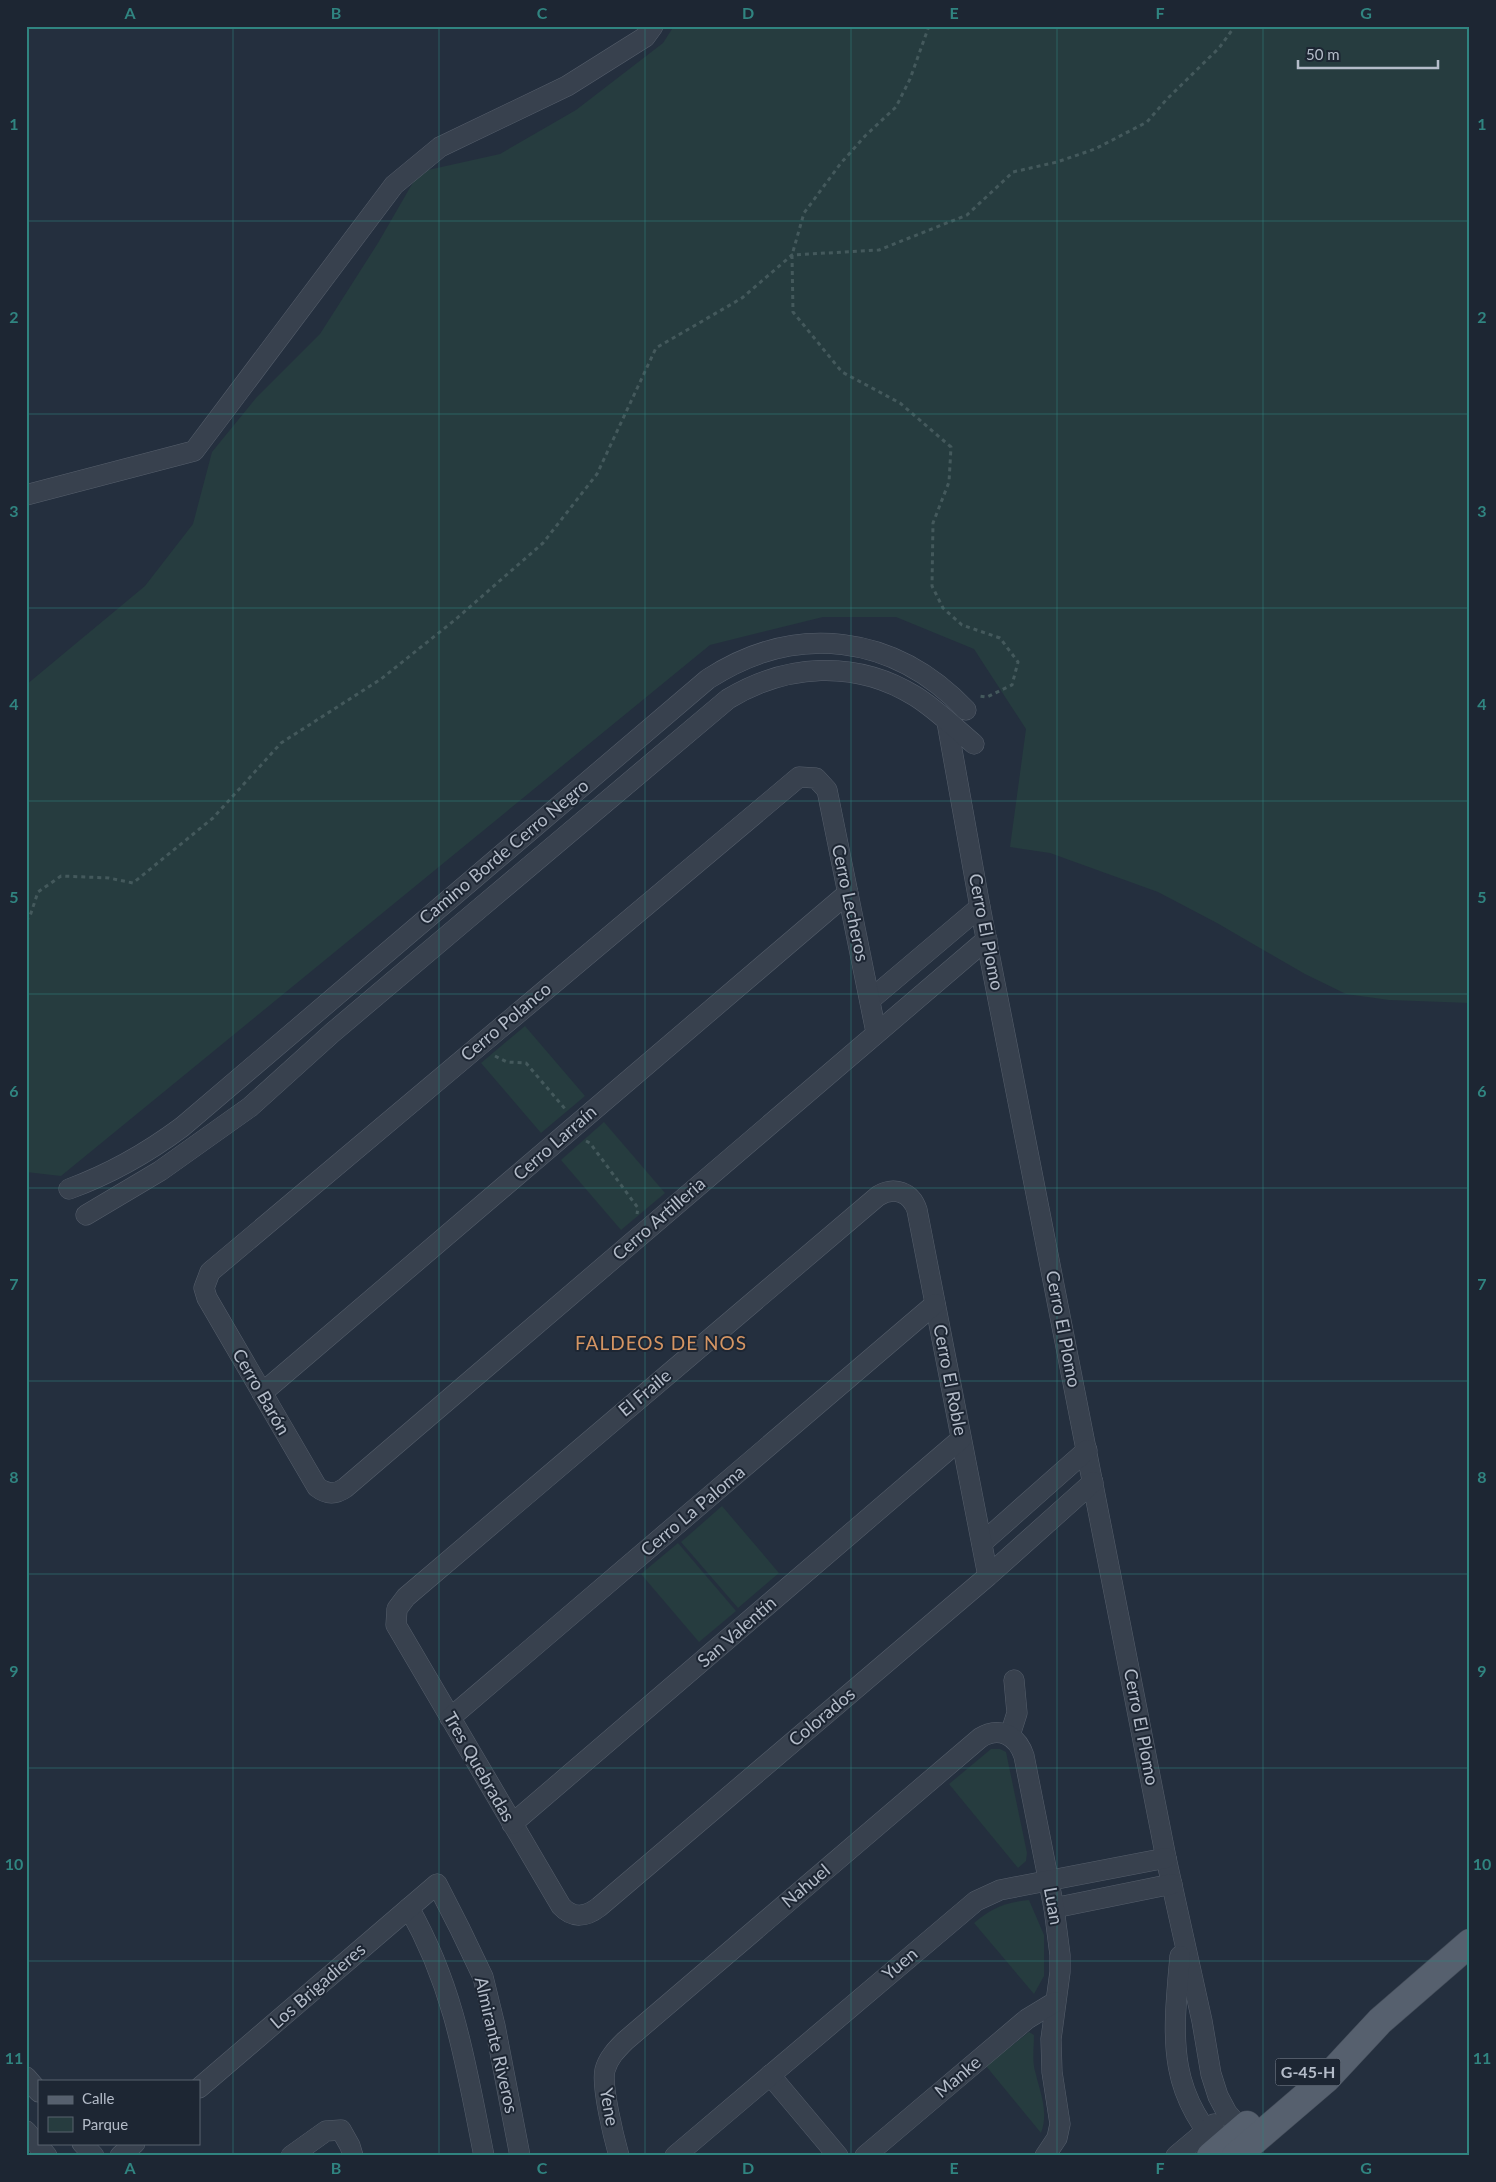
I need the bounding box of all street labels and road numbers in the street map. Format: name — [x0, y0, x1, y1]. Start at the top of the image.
street label: Camino Borde Cerro Negro — [414, 774, 593, 929]
street label: Cerro Lecheros — [828, 842, 874, 964]
street label: Cerro El Plomo — [965, 872, 1009, 992]
street label: Cerro Polanco — [456, 977, 555, 1065]
street label: Cerro Larraín — [508, 1100, 601, 1184]
street label: Cerro Artilleria — [607, 1172, 709, 1265]
street label: Cerro El Plomo — [1042, 1269, 1086, 1389]
street label: Cerro El Roble — [929, 1322, 973, 1437]
street label: Cerro Barón — [228, 1345, 295, 1438]
street label: El Fraile — [614, 1364, 675, 1421]
street label: Cerro La Paloma — [636, 1460, 749, 1560]
street label: San Valentín — [692, 1591, 780, 1671]
street label: Cerro El Plomo — [1120, 1667, 1164, 1787]
street label: Colorados — [784, 1682, 859, 1750]
street label: Tres Quebradas — [440, 1708, 520, 1825]
street label: Nahuel — [777, 1859, 834, 1912]
street label: Luan — [1040, 1885, 1068, 1926]
street label: Los Brigadieres — [265, 1938, 370, 2033]
street label: Yuen — [877, 1942, 921, 1984]
street label: Almirante Riveros — [471, 1974, 523, 2115]
street label: Manke — [930, 2051, 985, 2102]
road number: G-45-H — [1276, 2058, 1340, 2086]
street label: Yene — [596, 2086, 624, 2128]

